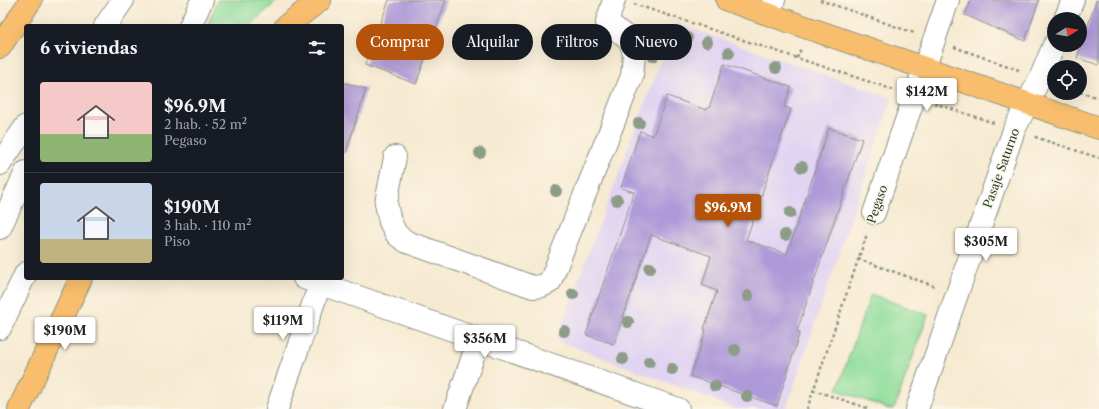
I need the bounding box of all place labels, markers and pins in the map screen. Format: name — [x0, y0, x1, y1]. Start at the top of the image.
pin: $142M — [899, 78, 955, 112]
pin: $96.9M — [695, 194, 761, 228]
pin: $305M — [958, 228, 1014, 262]
pin: $119M — [255, 307, 311, 341]
pin: $190M — [37, 317, 93, 351]
pin: $356M — [457, 325, 513, 359]

